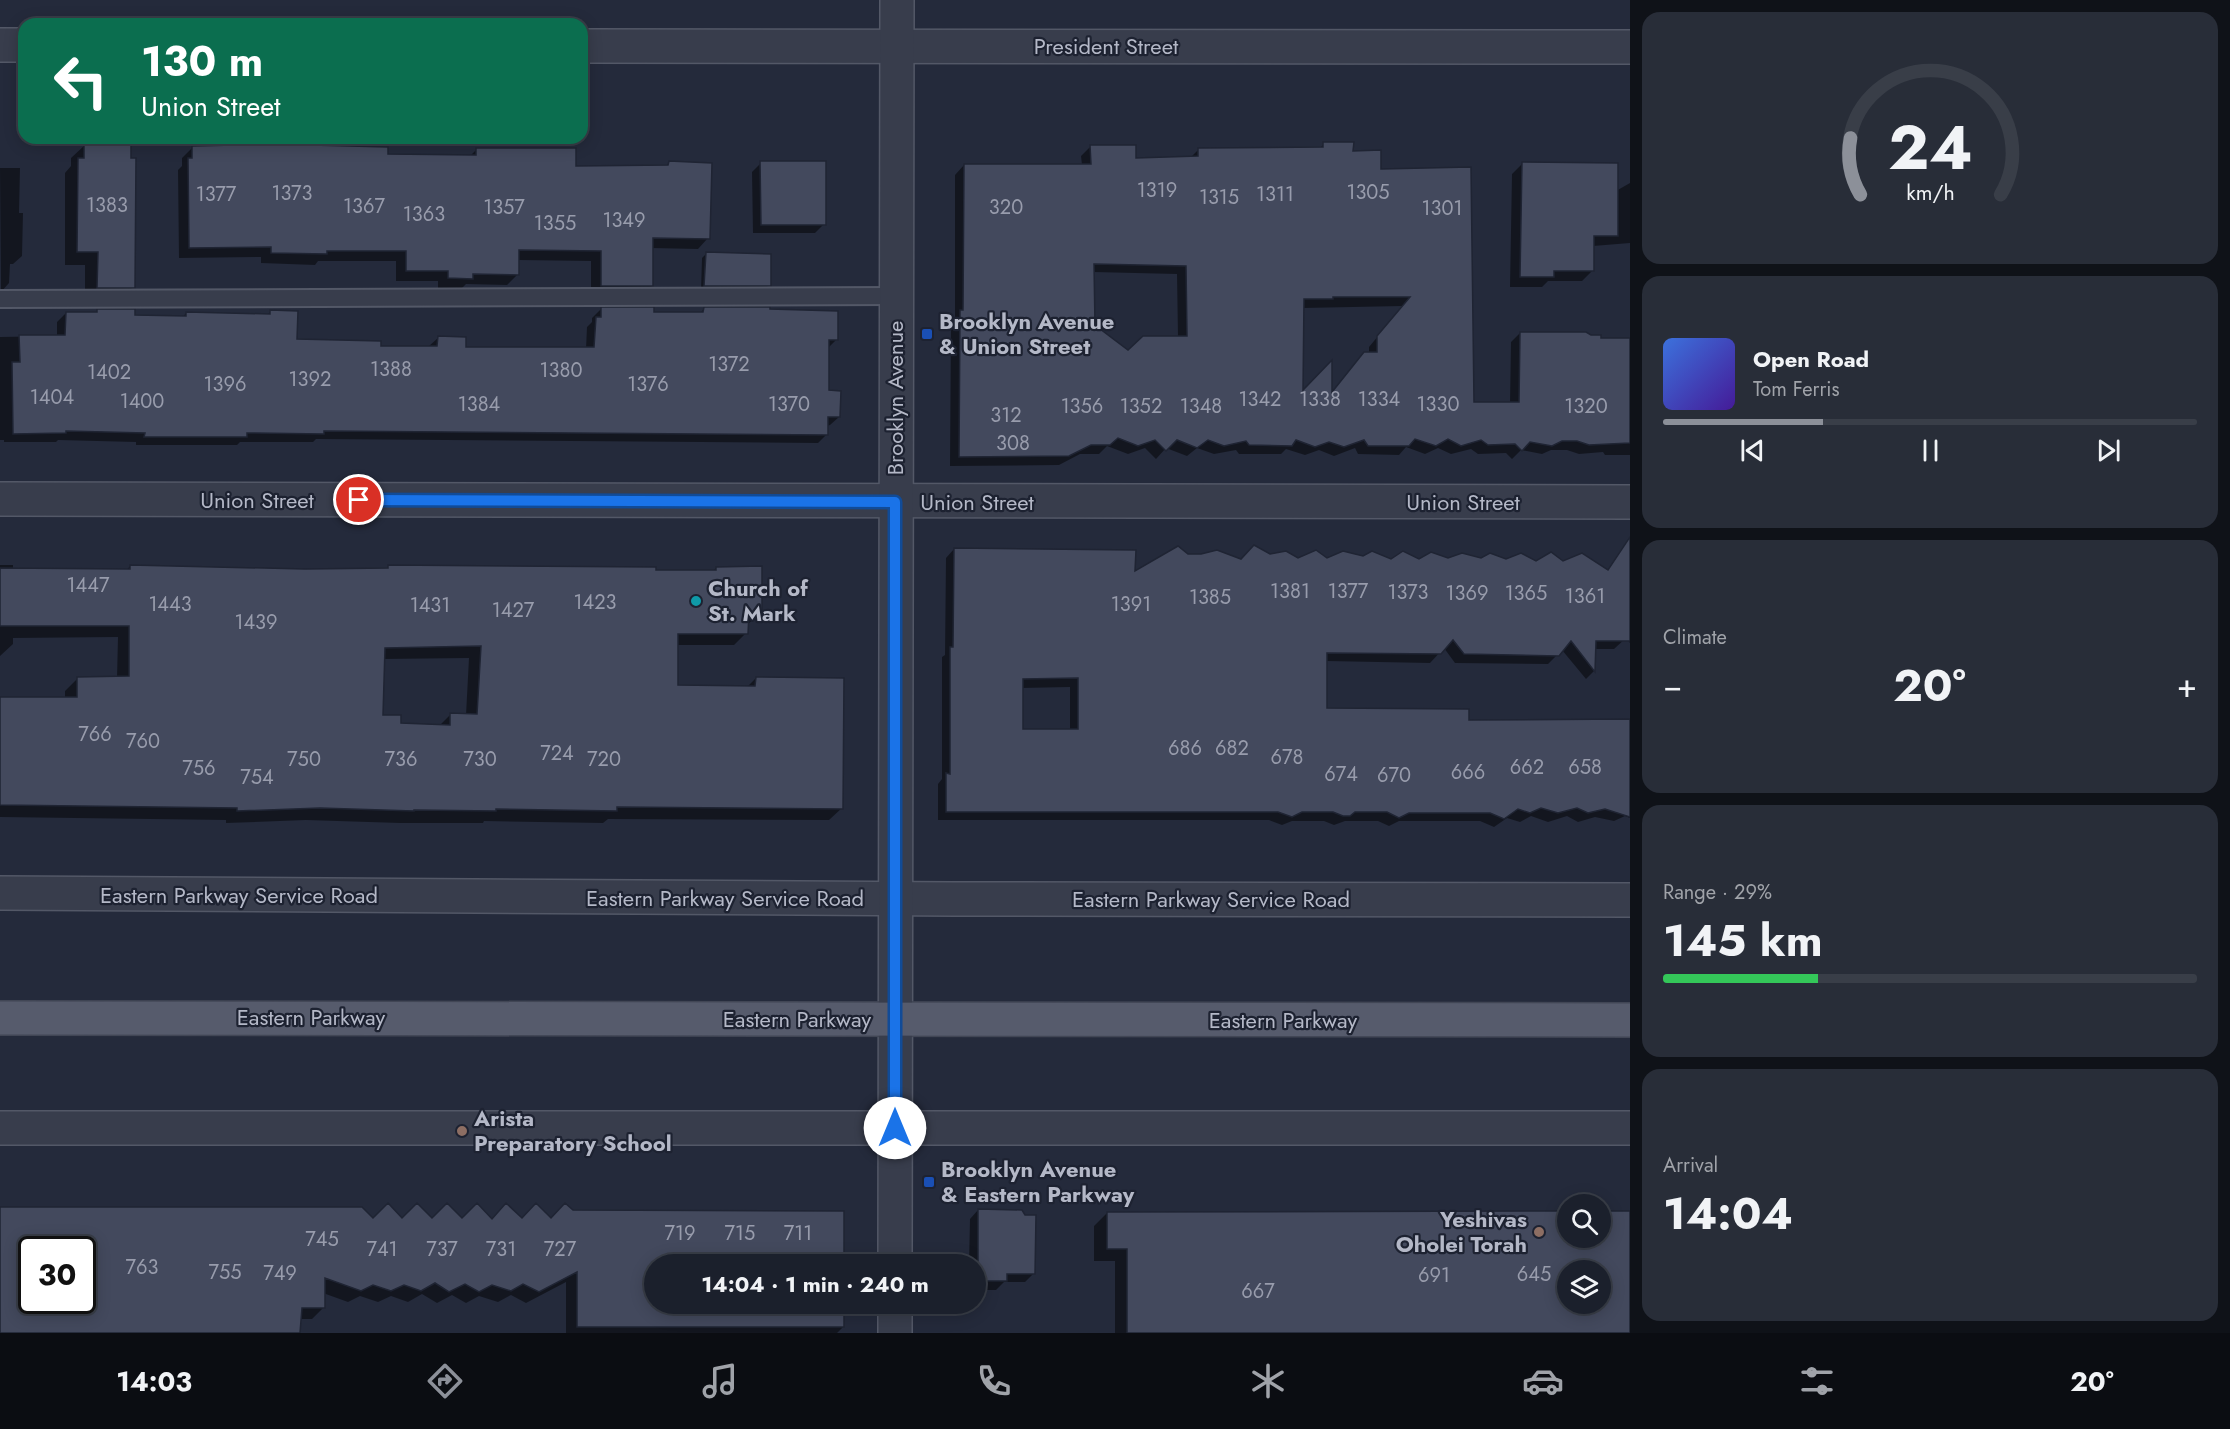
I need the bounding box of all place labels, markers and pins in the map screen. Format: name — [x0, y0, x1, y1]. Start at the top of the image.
place label: Brooklyn Avenue & Union Street — [939, 305, 1114, 362]
marker: Brooklyn Avenue & Union Street — [920, 327, 934, 341]
pin — [333, 474, 384, 525]
place label: Church of St. Mark — [708, 572, 809, 629]
marker: Church of St. Mark — [689, 594, 703, 608]
place label: Arista Preparatory School — [473, 1102, 672, 1159]
marker: Arista Preparatory School — [455, 1124, 469, 1138]
place label: Brooklyn Avenue & Eastern Parkway — [941, 1153, 1135, 1210]
marker: Brooklyn Avenue & Eastern Parkway — [922, 1175, 936, 1189]
place label: Yeshivas Oholei Torah — [1396, 1203, 1527, 1260]
marker: Yeshivas Oholei Torah — [1532, 1225, 1546, 1239]

